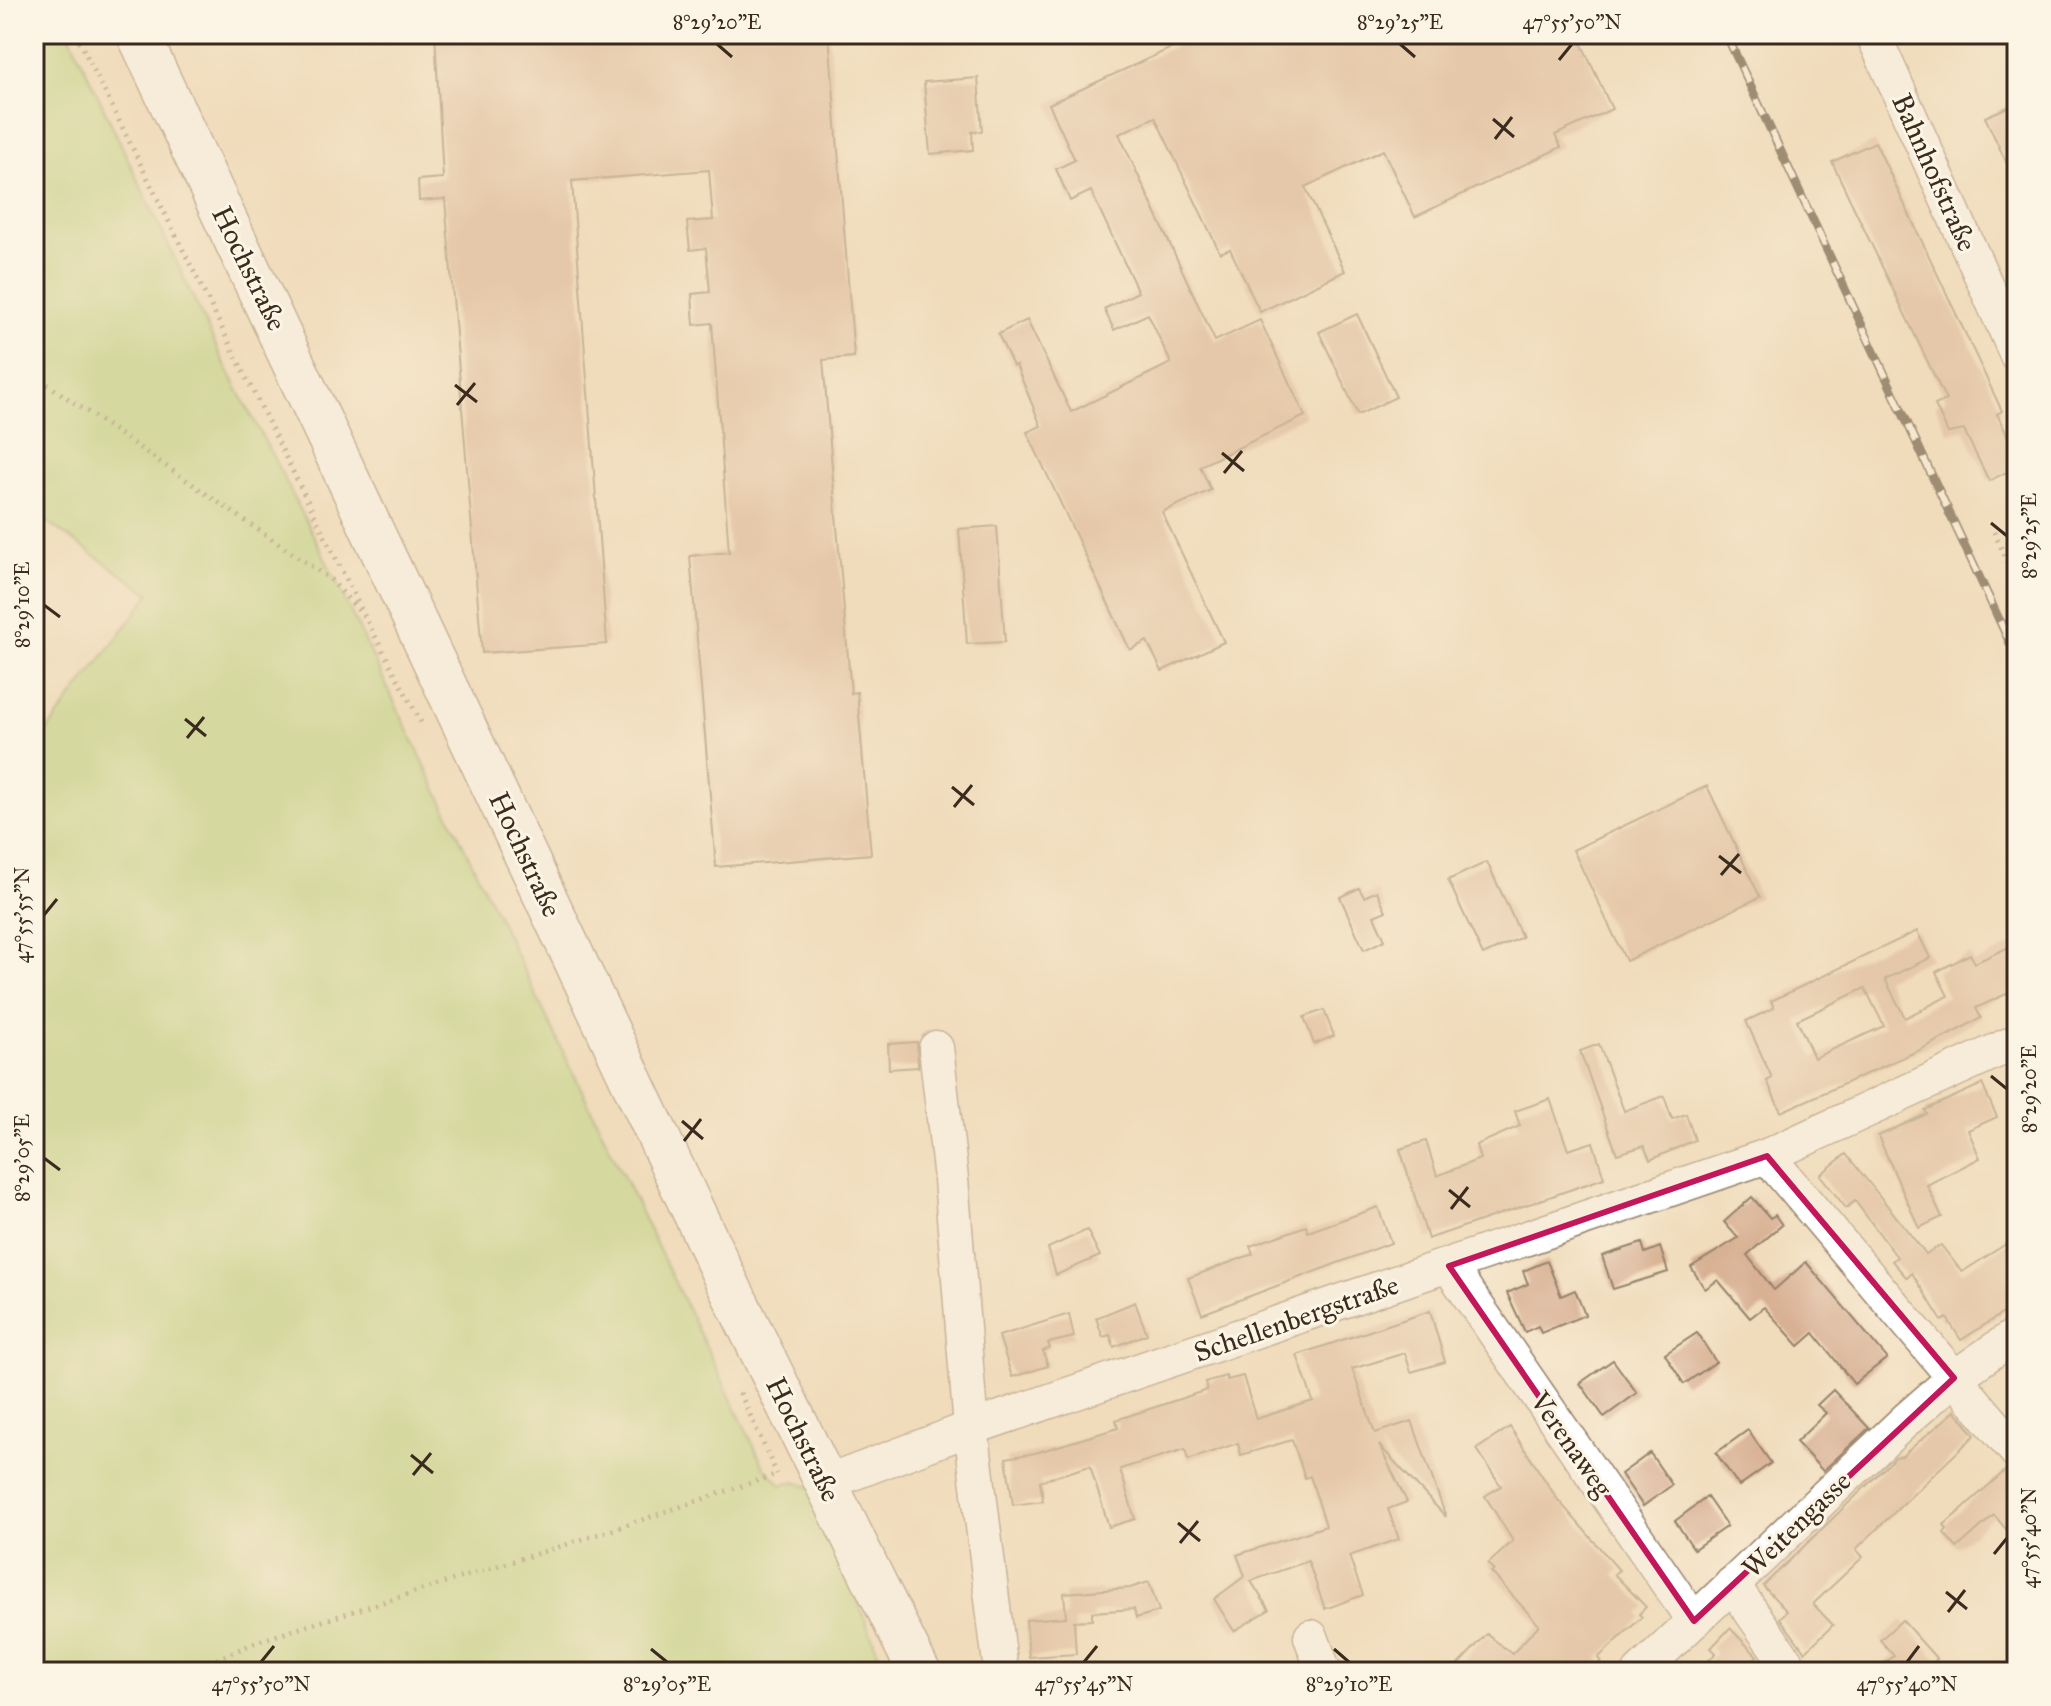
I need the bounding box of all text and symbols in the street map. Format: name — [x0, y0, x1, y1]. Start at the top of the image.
text: 8°29'20"E — [673, 10, 761, 34]
text: 8°29'25"E — [1357, 10, 1443, 34]
text: 47°55'50"N — [1523, 10, 1622, 34]
street label: Bahnhofstraße — [1884, 88, 1985, 256]
street label: Hochstraße — [204, 200, 295, 336]
text: 8°29'25"E — [2017, 493, 2041, 579]
text: 8°29'10"E — [10, 562, 34, 648]
street label: Hochstraße — [481, 786, 570, 922]
text: 47°55'55"N — [10, 867, 34, 963]
text: 8°29'20"E — [2017, 1045, 2041, 1133]
text: 8°29'05"E — [10, 1114, 34, 1202]
street label: Schellenbergstraße — [1189, 1267, 1403, 1370]
street label: Hochstraße — [758, 1371, 849, 1507]
street label: Verenaweg — [1522, 1384, 1621, 1505]
street label: Weitengasse — [1734, 1464, 1858, 1585]
text: 47°55'40"N — [2017, 1488, 2041, 1588]
text: 47°55'50"N — [212, 1672, 311, 1696]
text: 8°29'05"E — [623, 1672, 711, 1696]
text: 47°55'45"N — [1035, 1672, 1133, 1696]
text: 8°29'10"E — [1306, 1672, 1392, 1696]
text: 47°55'40"N — [1857, 1672, 1957, 1696]

